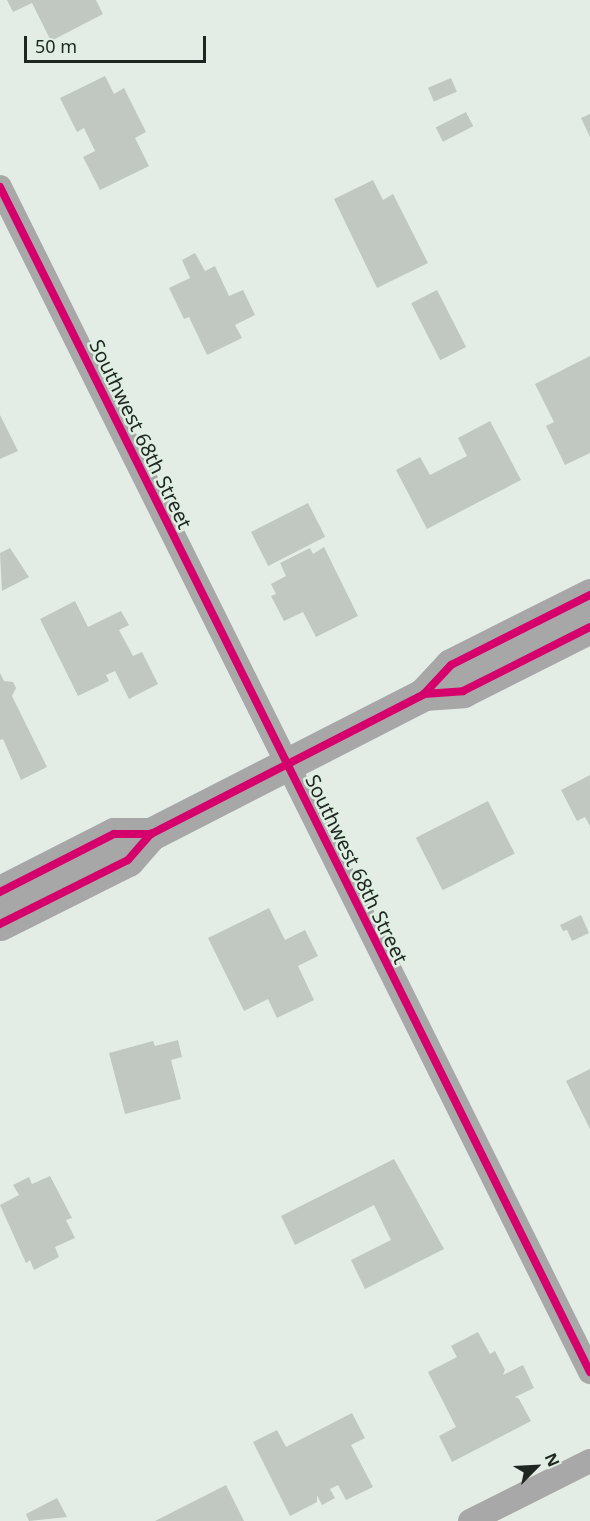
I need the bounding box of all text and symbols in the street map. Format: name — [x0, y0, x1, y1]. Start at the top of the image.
scale bar — [27, 24, 208, 62]
text: 50 m — [35, 34, 77, 58]
street label: Southwest 68th Street — [85, 335, 197, 533]
street label: Southwest 68th Street — [301, 770, 413, 968]
north arrow — [506, 1437, 566, 1497]
text: N — [540, 1449, 565, 1470]

